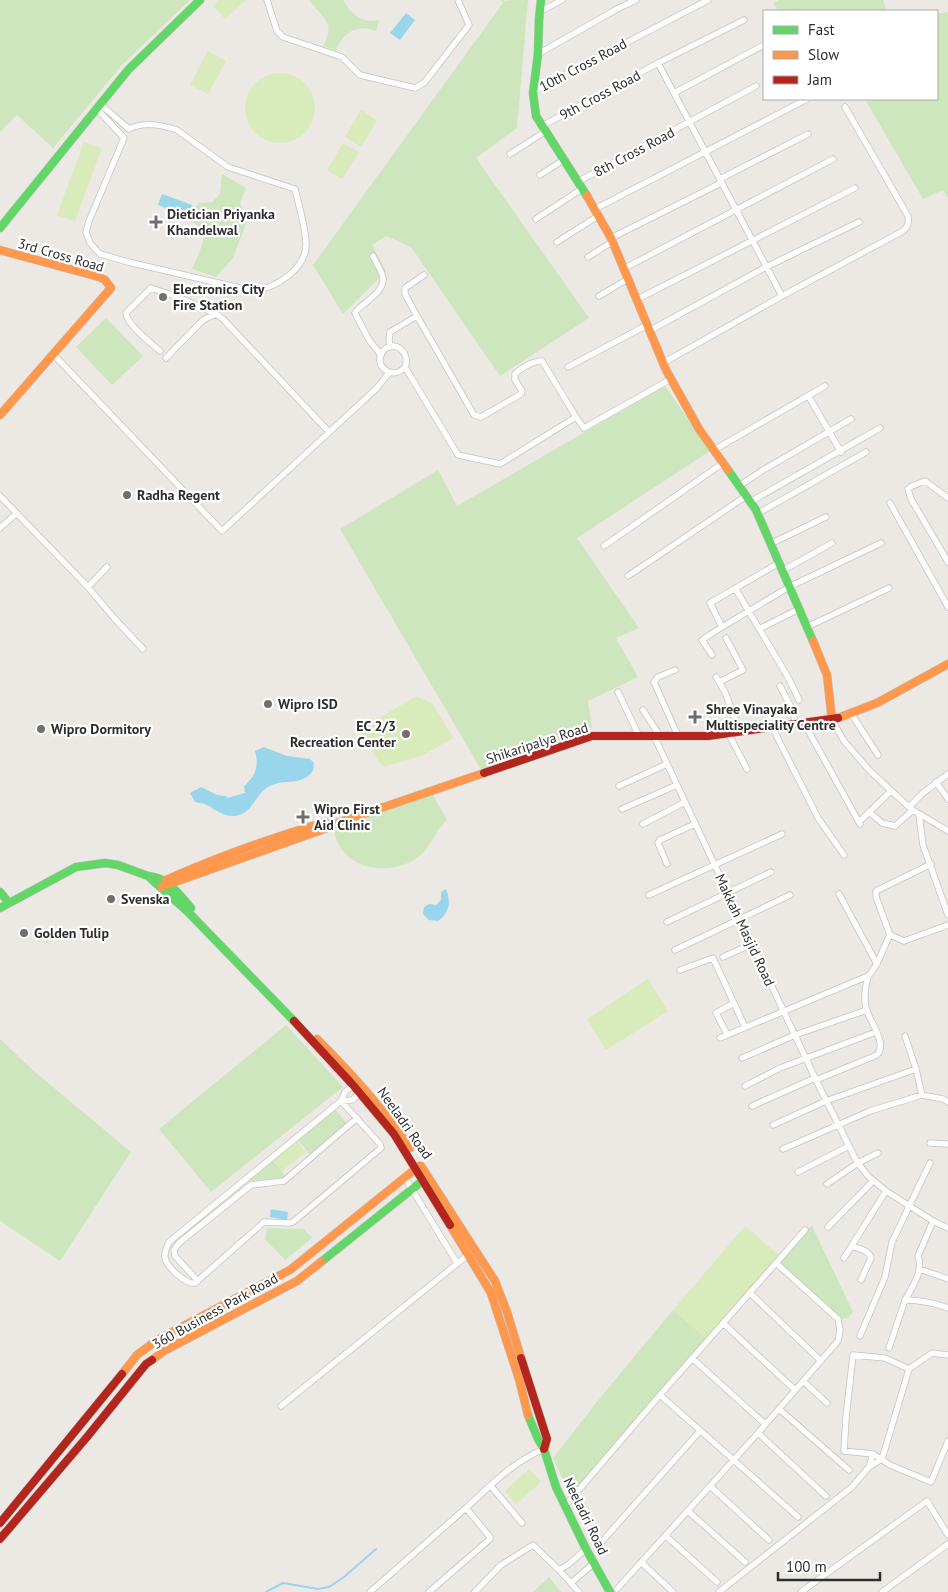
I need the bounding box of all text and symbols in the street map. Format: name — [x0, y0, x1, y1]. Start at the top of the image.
legend — [763, 10, 938, 100]
text: Fast — [808, 20, 835, 39]
street label: 10th Cross Road — [536, 34, 630, 96]
text: Slow — [808, 45, 839, 64]
street label: 9th Cross Road — [556, 66, 644, 124]
text: Jam — [807, 70, 832, 89]
street label: 8th Cross Road — [590, 123, 678, 181]
place label: Dietician Priyanka Khandelwal — [167, 205, 275, 239]
marker: Dietician Priyanka Khandelwal — [149, 215, 163, 229]
street label: 3rd Cross Road — [16, 234, 106, 276]
place label: Electronics City Fire Station — [173, 280, 265, 314]
marker: Electronics City Fire Station — [157, 291, 169, 303]
place label: Radha Regent — [137, 486, 220, 504]
marker: Radha Regent — [121, 489, 133, 501]
place label: Wipro ISD — [278, 695, 338, 713]
marker: Wipro ISD — [262, 698, 274, 710]
place label: Shree Vinayaka Multispeciality Centre — [706, 700, 836, 734]
marker: Shree Vinayaka Multispeciality Centre — [688, 710, 702, 724]
place label: EC 2/3 Recreation Center — [290, 717, 396, 751]
street label: Shikaripalya Road — [484, 718, 590, 768]
place label: Wipro Dormitory — [51, 720, 151, 738]
marker: Wipro Dormitory — [35, 723, 47, 735]
marker: EC 2/3 Recreation Center — [400, 728, 412, 740]
place label: Wipro First Aid Clinic — [314, 800, 380, 834]
marker: Wipro First Aid Clinic — [296, 810, 310, 824]
street label: Makkah Masjid Road — [711, 871, 779, 989]
place label: Svenska — [121, 890, 170, 908]
marker: Svenska — [105, 893, 117, 905]
place label: Golden Tulip — [34, 924, 109, 942]
marker: Golden Tulip — [18, 927, 30, 939]
street label: Neeladri Road — [374, 1083, 436, 1163]
street label: 360 Business Park Road — [149, 1269, 281, 1353]
street label: Neeladri Road — [560, 1474, 612, 1558]
scale bar — [778, 1550, 880, 1582]
text: 100 m — [786, 1557, 827, 1576]

